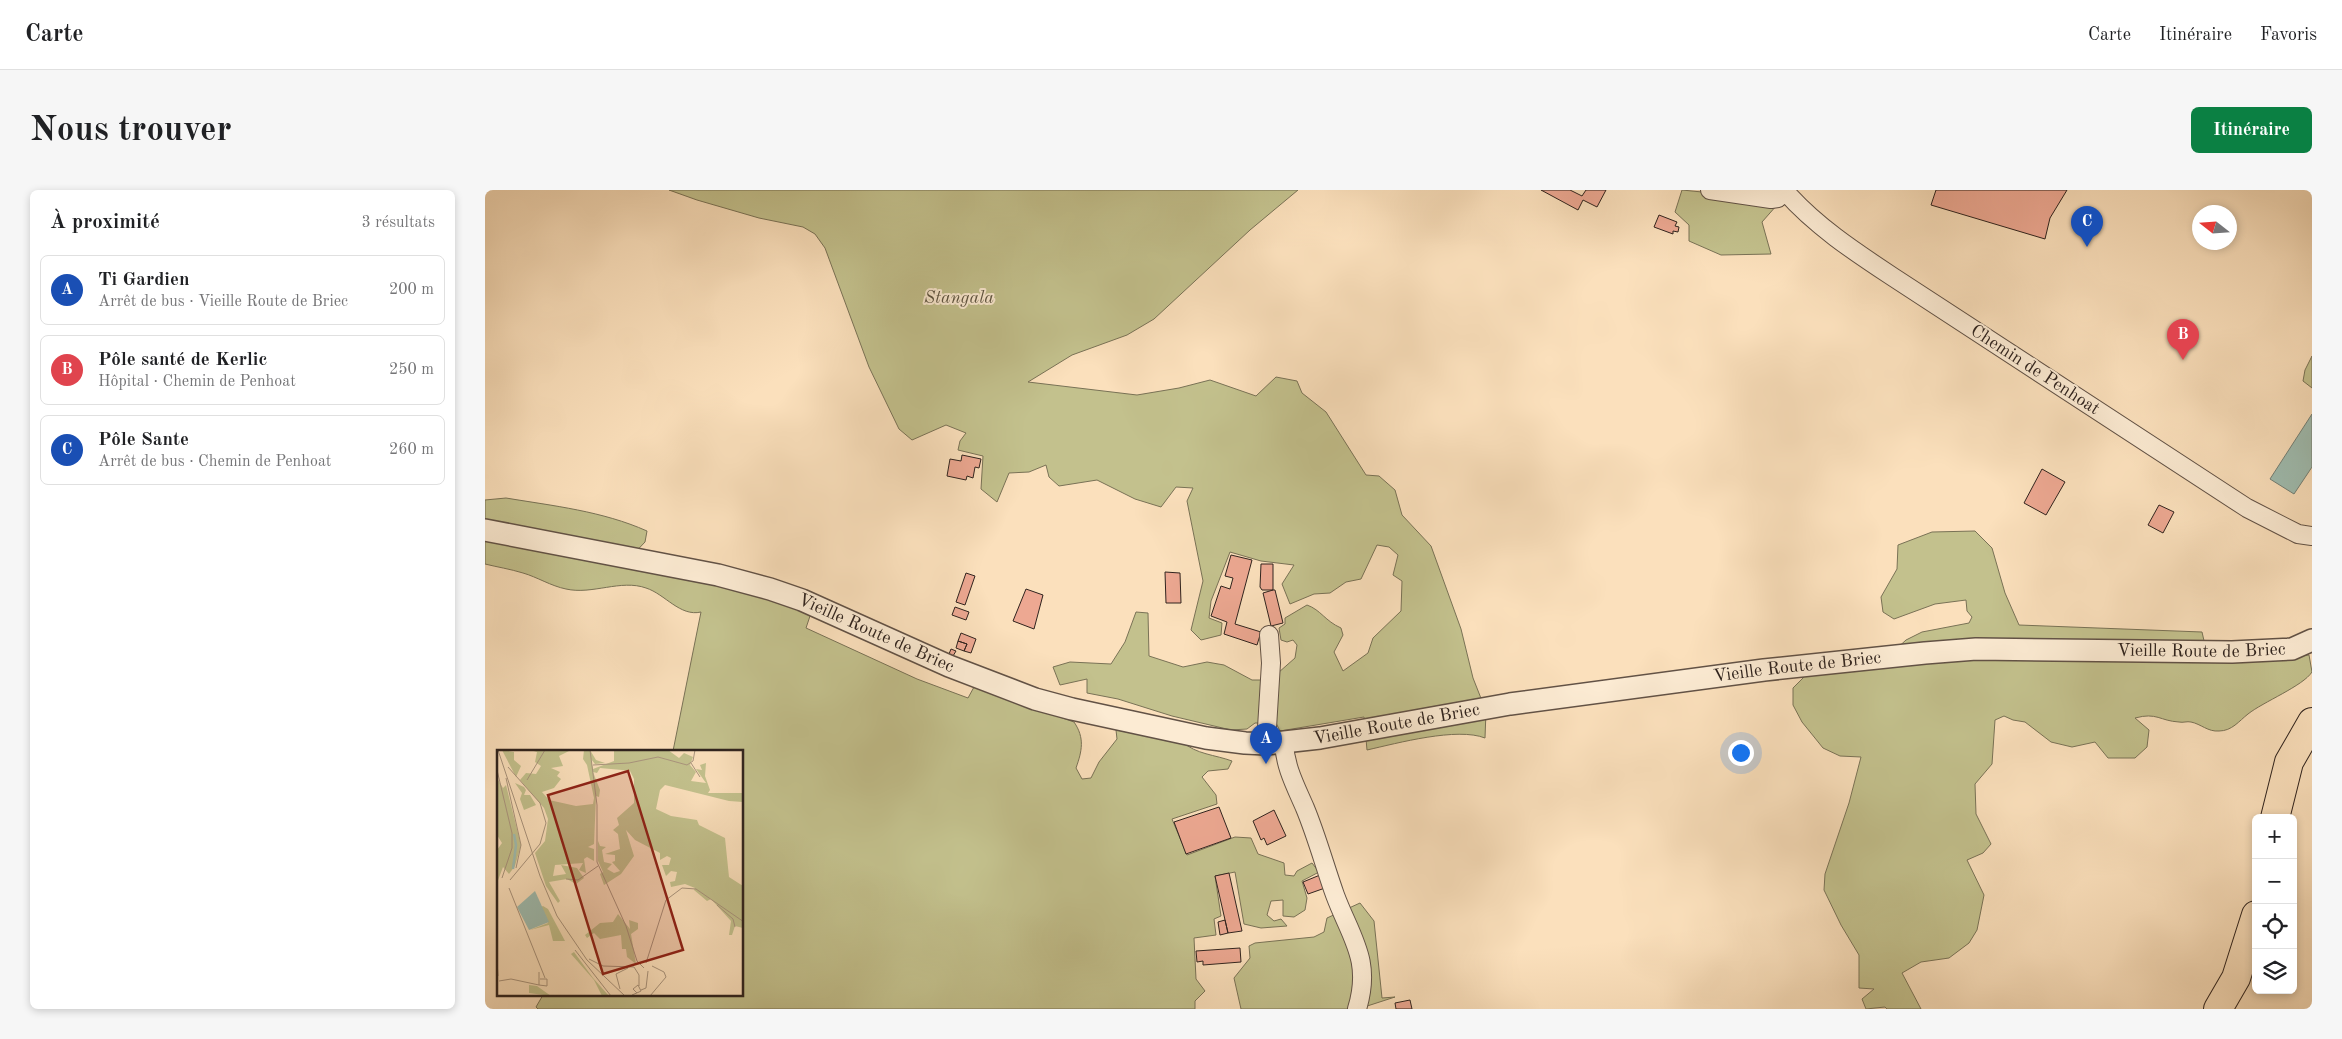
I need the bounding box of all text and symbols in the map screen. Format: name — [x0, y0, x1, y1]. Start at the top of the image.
text: Carte — [25, 23, 84, 47]
text: Carte — [2088, 26, 2131, 44]
text: Itinéraire — [2159, 26, 2232, 44]
text: Favoris — [2260, 26, 2317, 44]
button: Itinéraire — [2191, 107, 2312, 153]
text: Nous trouver — [30, 113, 232, 148]
north arrow — [2192, 205, 2237, 250]
pin: C — [2071, 206, 2103, 247]
text: À proximité — [50, 212, 160, 233]
text: 3 résultats — [361, 215, 435, 231]
text: Ti Gardien — [98, 271, 190, 290]
text: A — [61, 282, 73, 298]
text: 200 m — [389, 282, 434, 298]
park label: Stangala — [924, 289, 994, 307]
text: Arrêt de bus · Vieille Route de Briec — [98, 294, 348, 310]
pin: B — [2167, 319, 2199, 360]
street label: Chemin de Penhoat — [1967, 322, 2103, 418]
text: Pôle santé de Kerlic — [98, 351, 267, 370]
text: B — [61, 362, 73, 378]
text: 250 m — [389, 362, 434, 378]
text: Hôpital · Chemin de Penhoat — [98, 374, 296, 390]
text: Pôle Sante — [98, 431, 189, 450]
text: C — [62, 442, 72, 458]
text: 260 m — [389, 442, 434, 458]
text: Arrêt de bus · Chemin de Penhoat — [98, 454, 331, 470]
street label: Vieille Route de Briec — [795, 590, 956, 676]
street label: Vieille Route de Briec — [2117, 640, 2286, 661]
street label: Vieille Route de Briec — [1712, 649, 1882, 686]
street label: Vieille Route de Briec — [1312, 701, 1481, 748]
pin: A — [1250, 723, 1282, 764]
your location — [1728, 740, 1754, 766]
inset map — [497, 750, 744, 996]
map controls — [2252, 814, 2297, 994]
button: + — [2252, 814, 2297, 859]
button: − — [2252, 859, 2297, 904]
button: locate — [2252, 904, 2297, 949]
button: layers — [2252, 949, 2297, 994]

